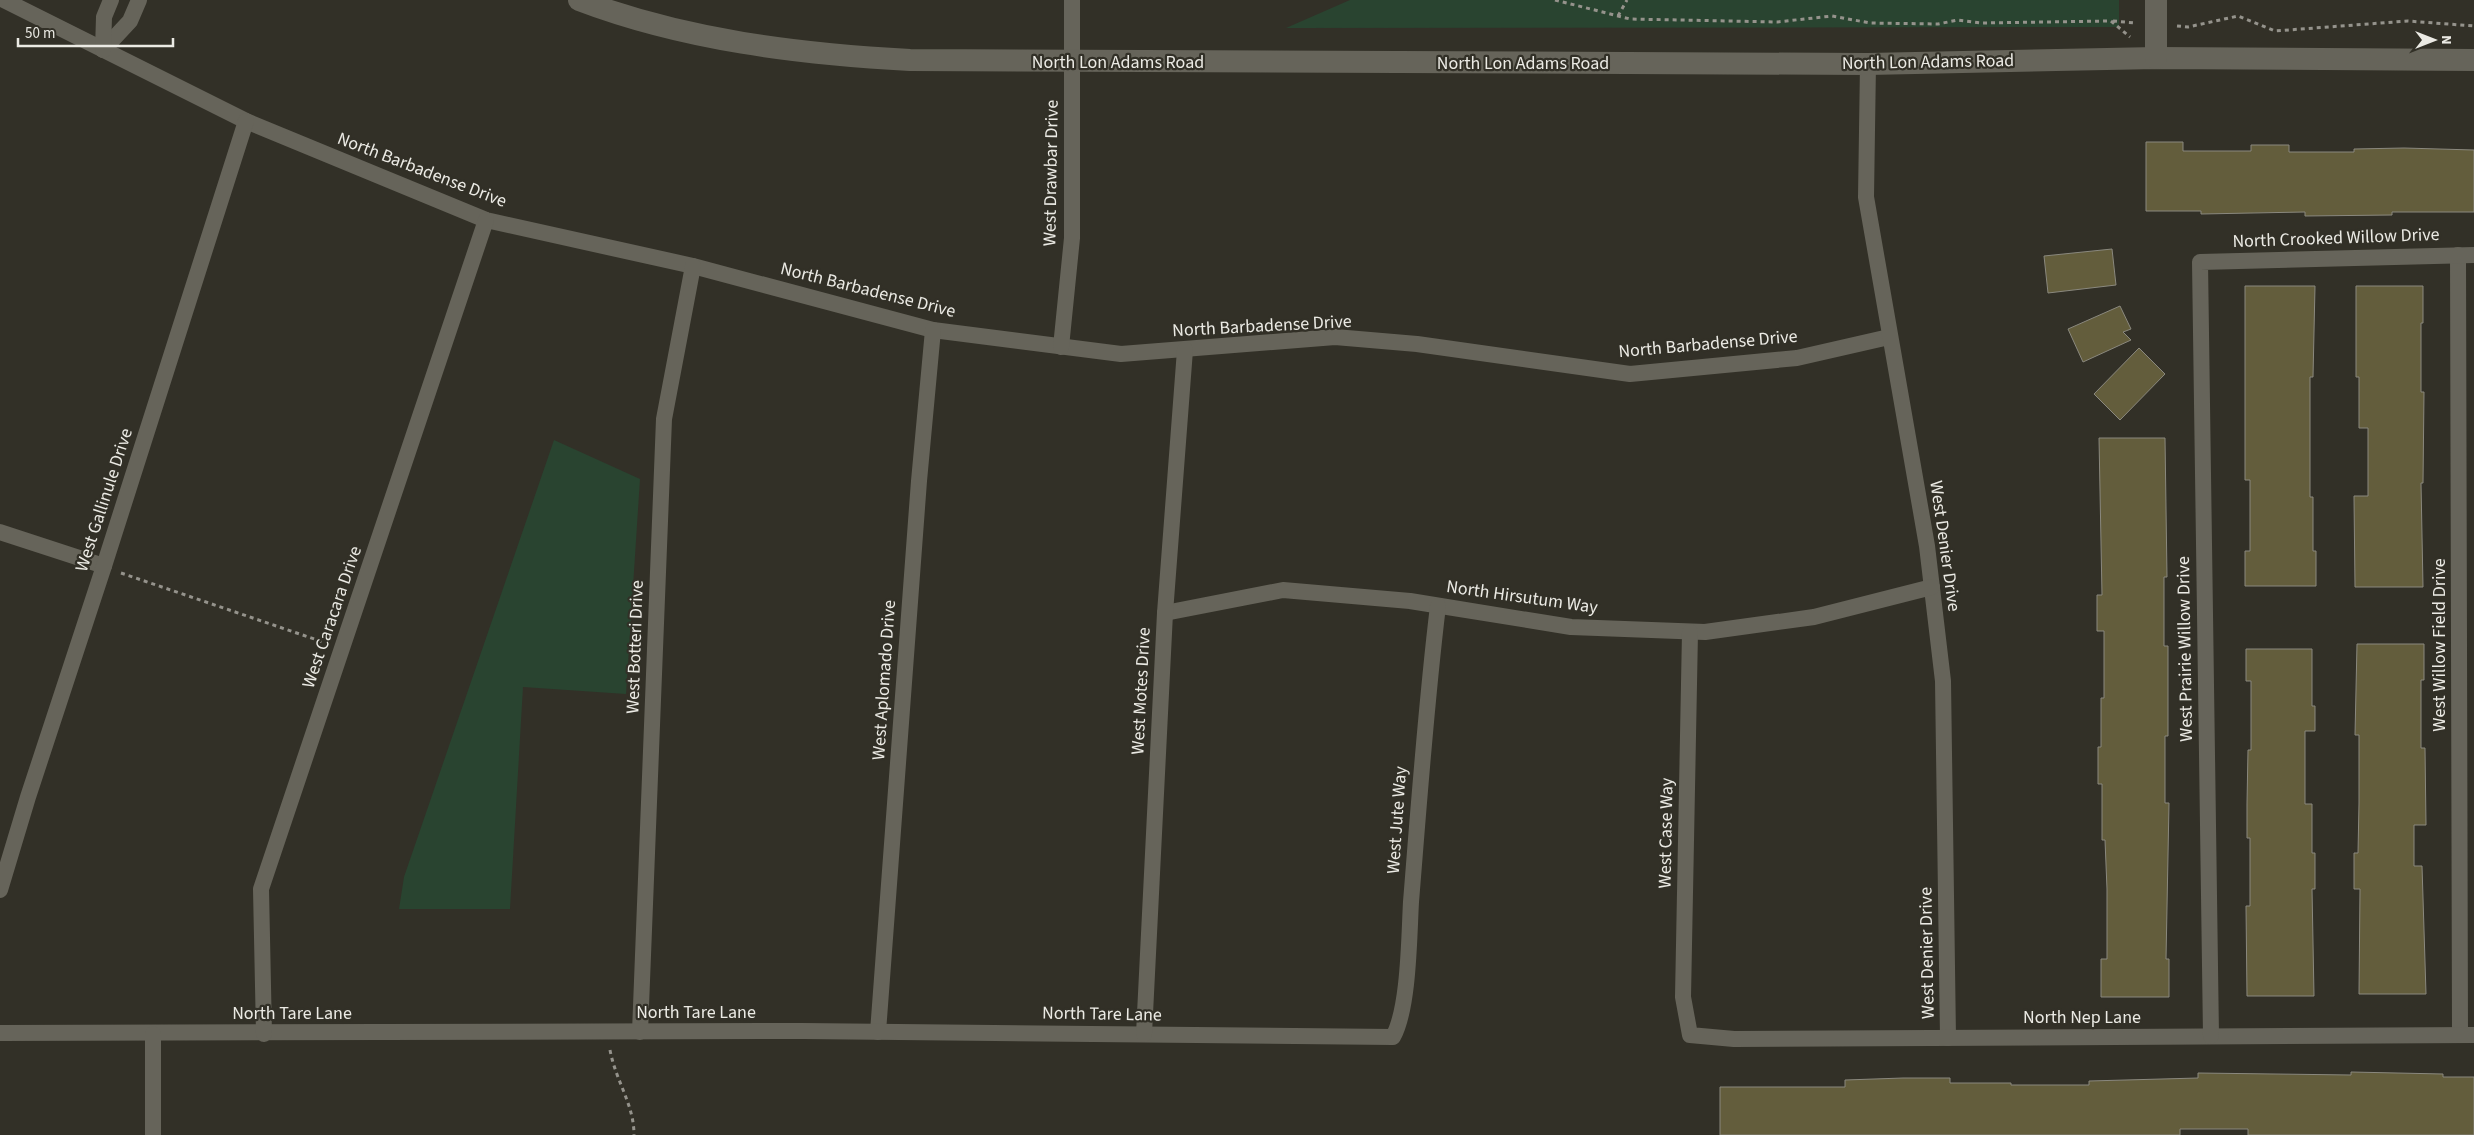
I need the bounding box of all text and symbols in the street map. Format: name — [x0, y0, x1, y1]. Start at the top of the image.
scale bar — [18, 15, 172, 47]
north arrow — [2409, 15, 2459, 65]
text: 50 m — [25, 23, 55, 44]
text: N — [2436, 35, 2456, 45]
street label: North Lon Adams Road — [1842, 48, 2014, 76]
street label: North Lon Adams Road — [1032, 50, 1204, 75]
street label: North Lon Adams Road — [1437, 51, 1609, 76]
street label: West Drawbar Drive — [1037, 99, 1065, 246]
street label: North Barbadense Drive — [334, 126, 510, 214]
street label: North Crooked Willow Drive — [2232, 222, 2440, 254]
street label: North Barbadense Drive — [778, 256, 958, 324]
street label: North Barbadense Drive — [1172, 309, 1352, 343]
street label: North Barbadense Drive — [1617, 324, 1799, 364]
street label: West Gallinule Drive — [69, 425, 139, 575]
street label: West Denier Drive — [1923, 479, 1967, 613]
street label: West Caracara Drive — [296, 543, 368, 691]
street label: West Prairie Willow Drive — [2171, 556, 2199, 742]
street label: West Willow Field Drive — [2427, 558, 2452, 732]
street label: North Hirsutum Way — [1445, 574, 1600, 620]
street label: West Botteri Drive — [620, 580, 650, 714]
street label: West Aplomado Drive — [866, 599, 902, 761]
street label: West Motes Drive — [1125, 627, 1157, 755]
street label: West Jute Way — [1381, 765, 1413, 875]
street label: West Case Way — [1653, 777, 1679, 889]
street label: West Denier Drive — [1913, 887, 1941, 1019]
street label: North Tare Lane — [636, 1000, 756, 1025]
street label: North Tare Lane — [1042, 1000, 1162, 1028]
street label: North Tare Lane — [232, 1001, 352, 1026]
street label: North Nep Lane — [2023, 1005, 2141, 1030]

